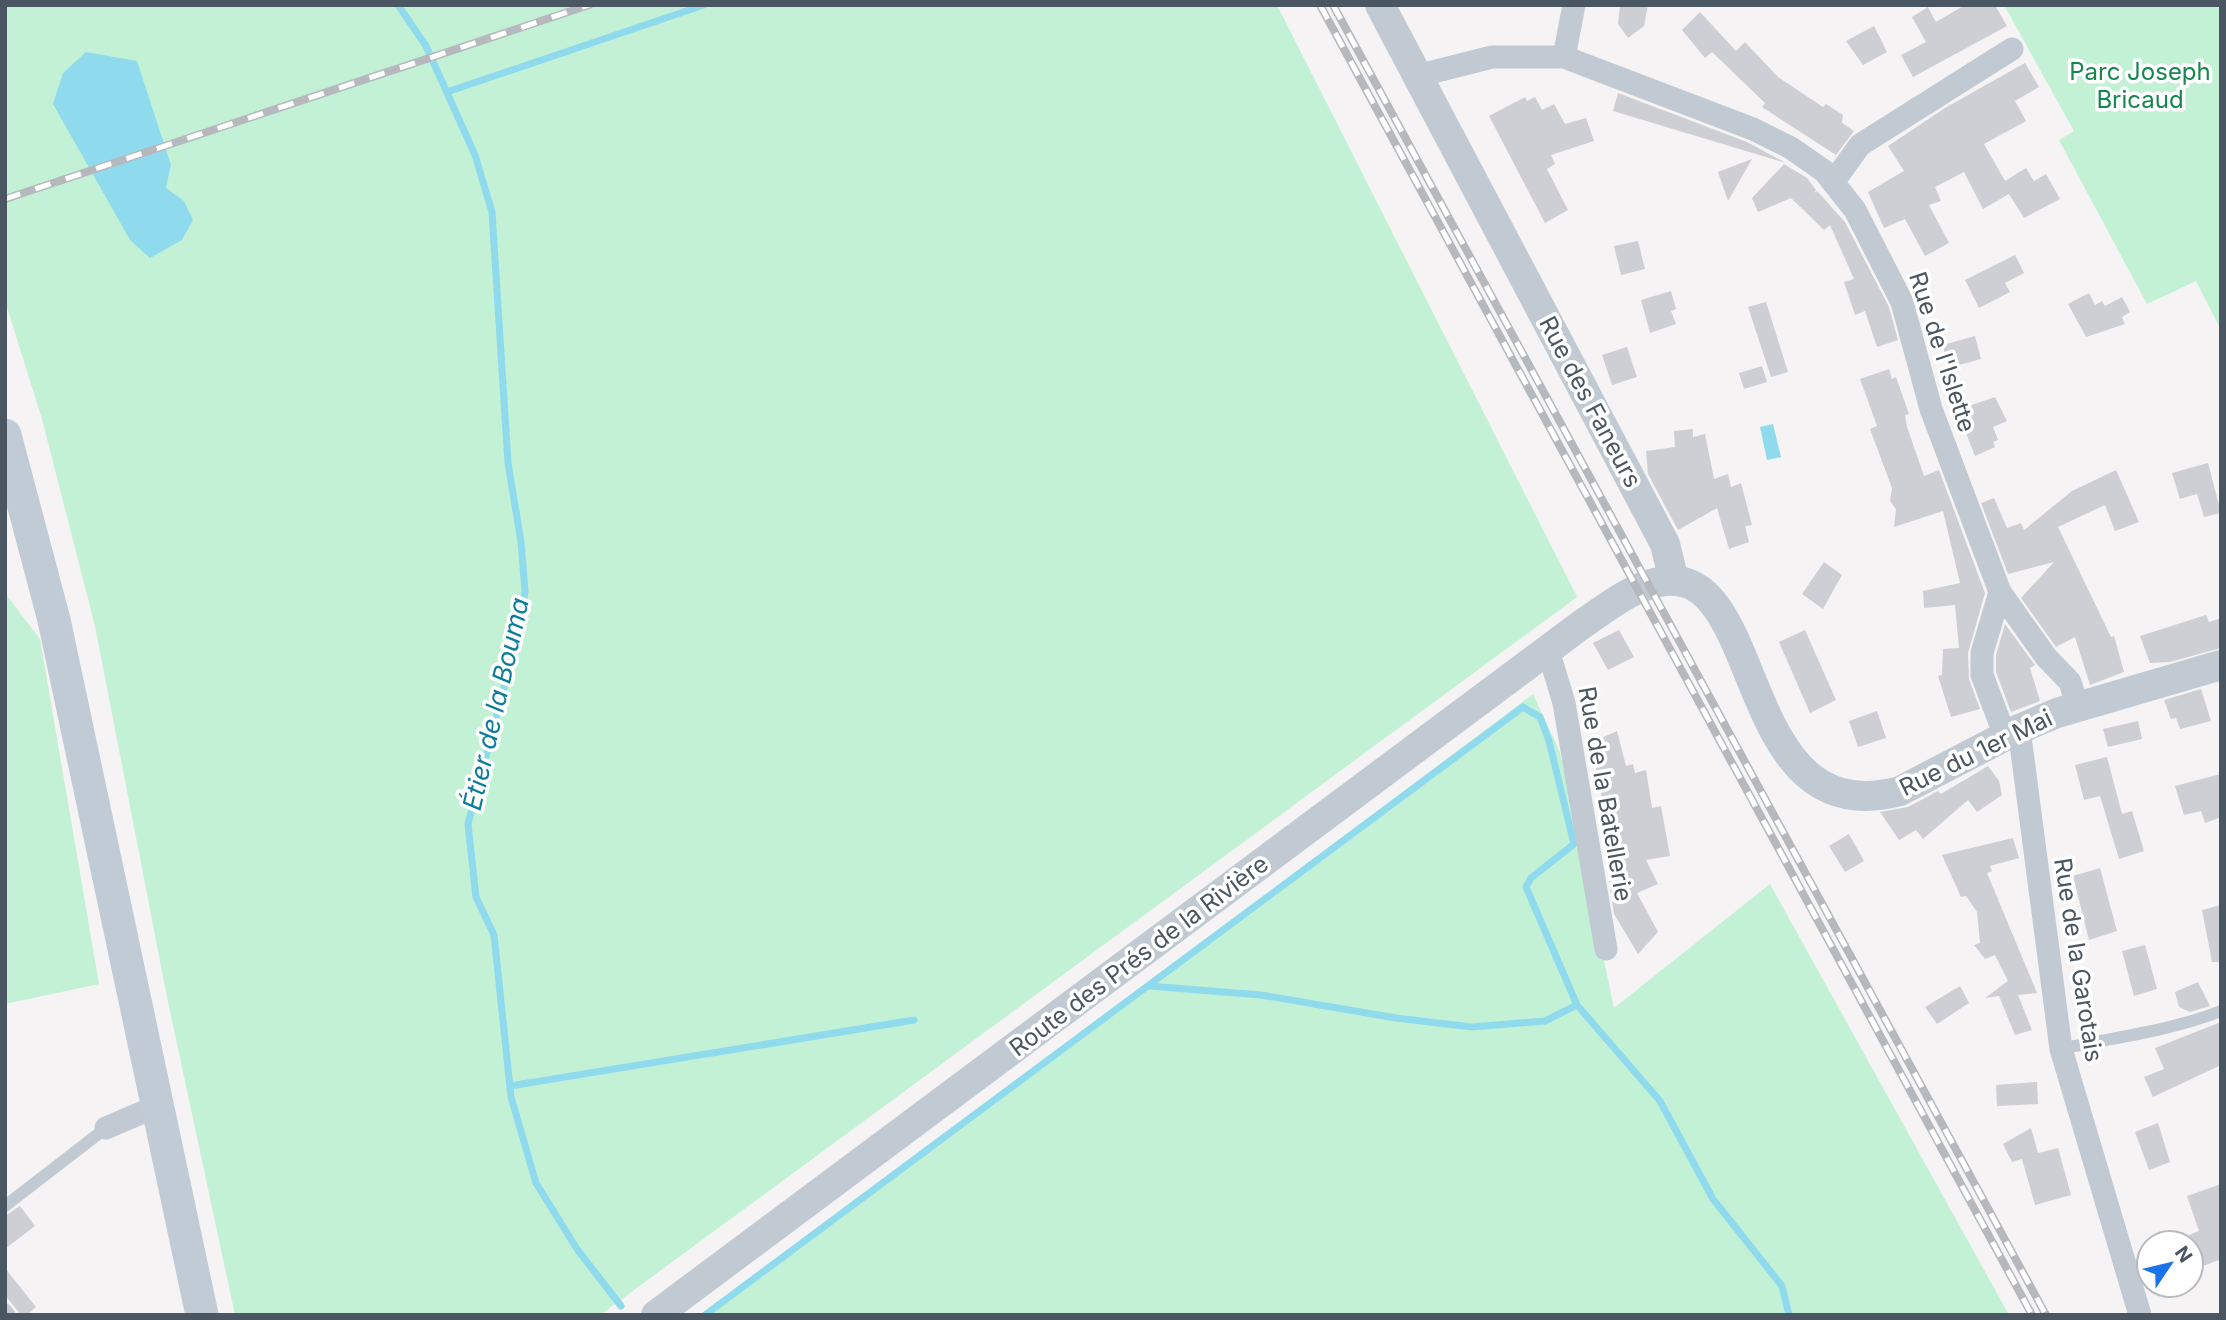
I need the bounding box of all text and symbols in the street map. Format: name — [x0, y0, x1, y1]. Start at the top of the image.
park label: Parc Joseph Bricaud — [2069, 57, 2211, 114]
street label: Rue de l'Islette — [1903, 268, 1982, 436]
street label: Rue des Faneurs — [1533, 311, 1648, 492]
water label: Étier de la Bouma — [456, 595, 535, 813]
street label: Rue de la Batellerie — [1572, 684, 1639, 904]
street label: Rue du 1er Mai — [1895, 703, 2057, 802]
street label: Route des Prés de la Rivière — [1004, 849, 1274, 1062]
street label: Rue de la Garotais — [2048, 856, 2109, 1064]
north arrow — [2135, 1229, 2205, 1299]
text: N — [2170, 1242, 2197, 1267]

